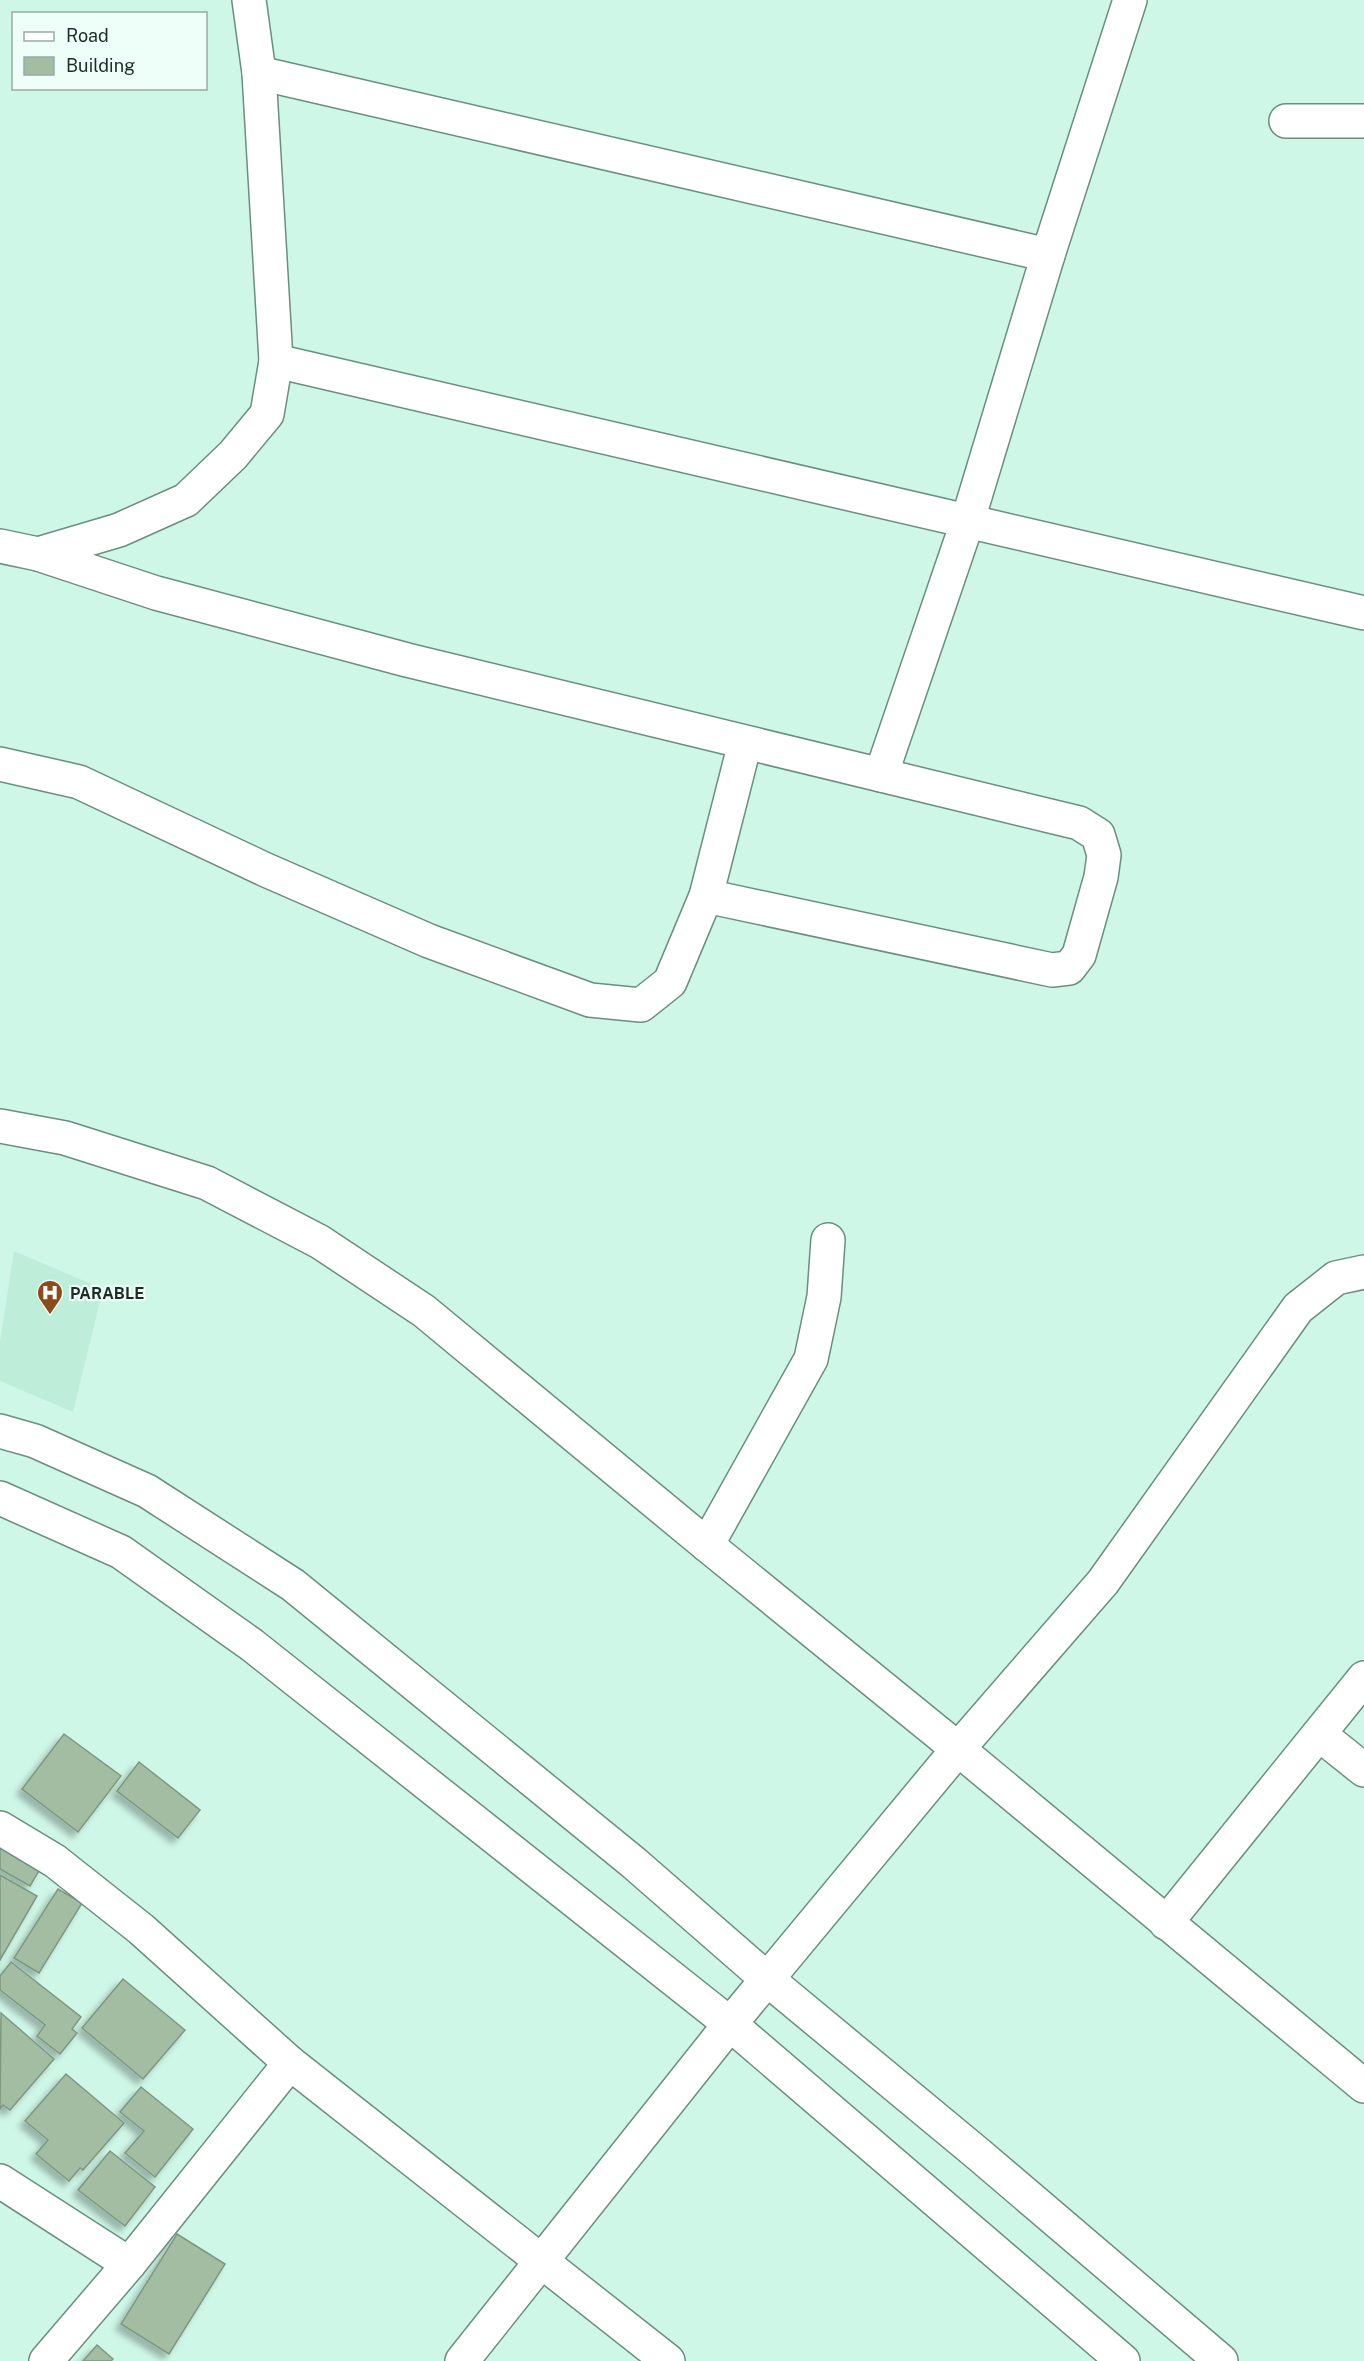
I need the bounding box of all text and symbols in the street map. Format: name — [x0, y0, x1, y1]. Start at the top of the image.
legend — [12, 12, 207, 90]
text: Road — [66, 25, 109, 46]
text: Building — [66, 55, 135, 76]
hospital icon: PARABLE — [35, 1278, 65, 1316]
place label: PARABLE — [70, 1284, 144, 1303]

